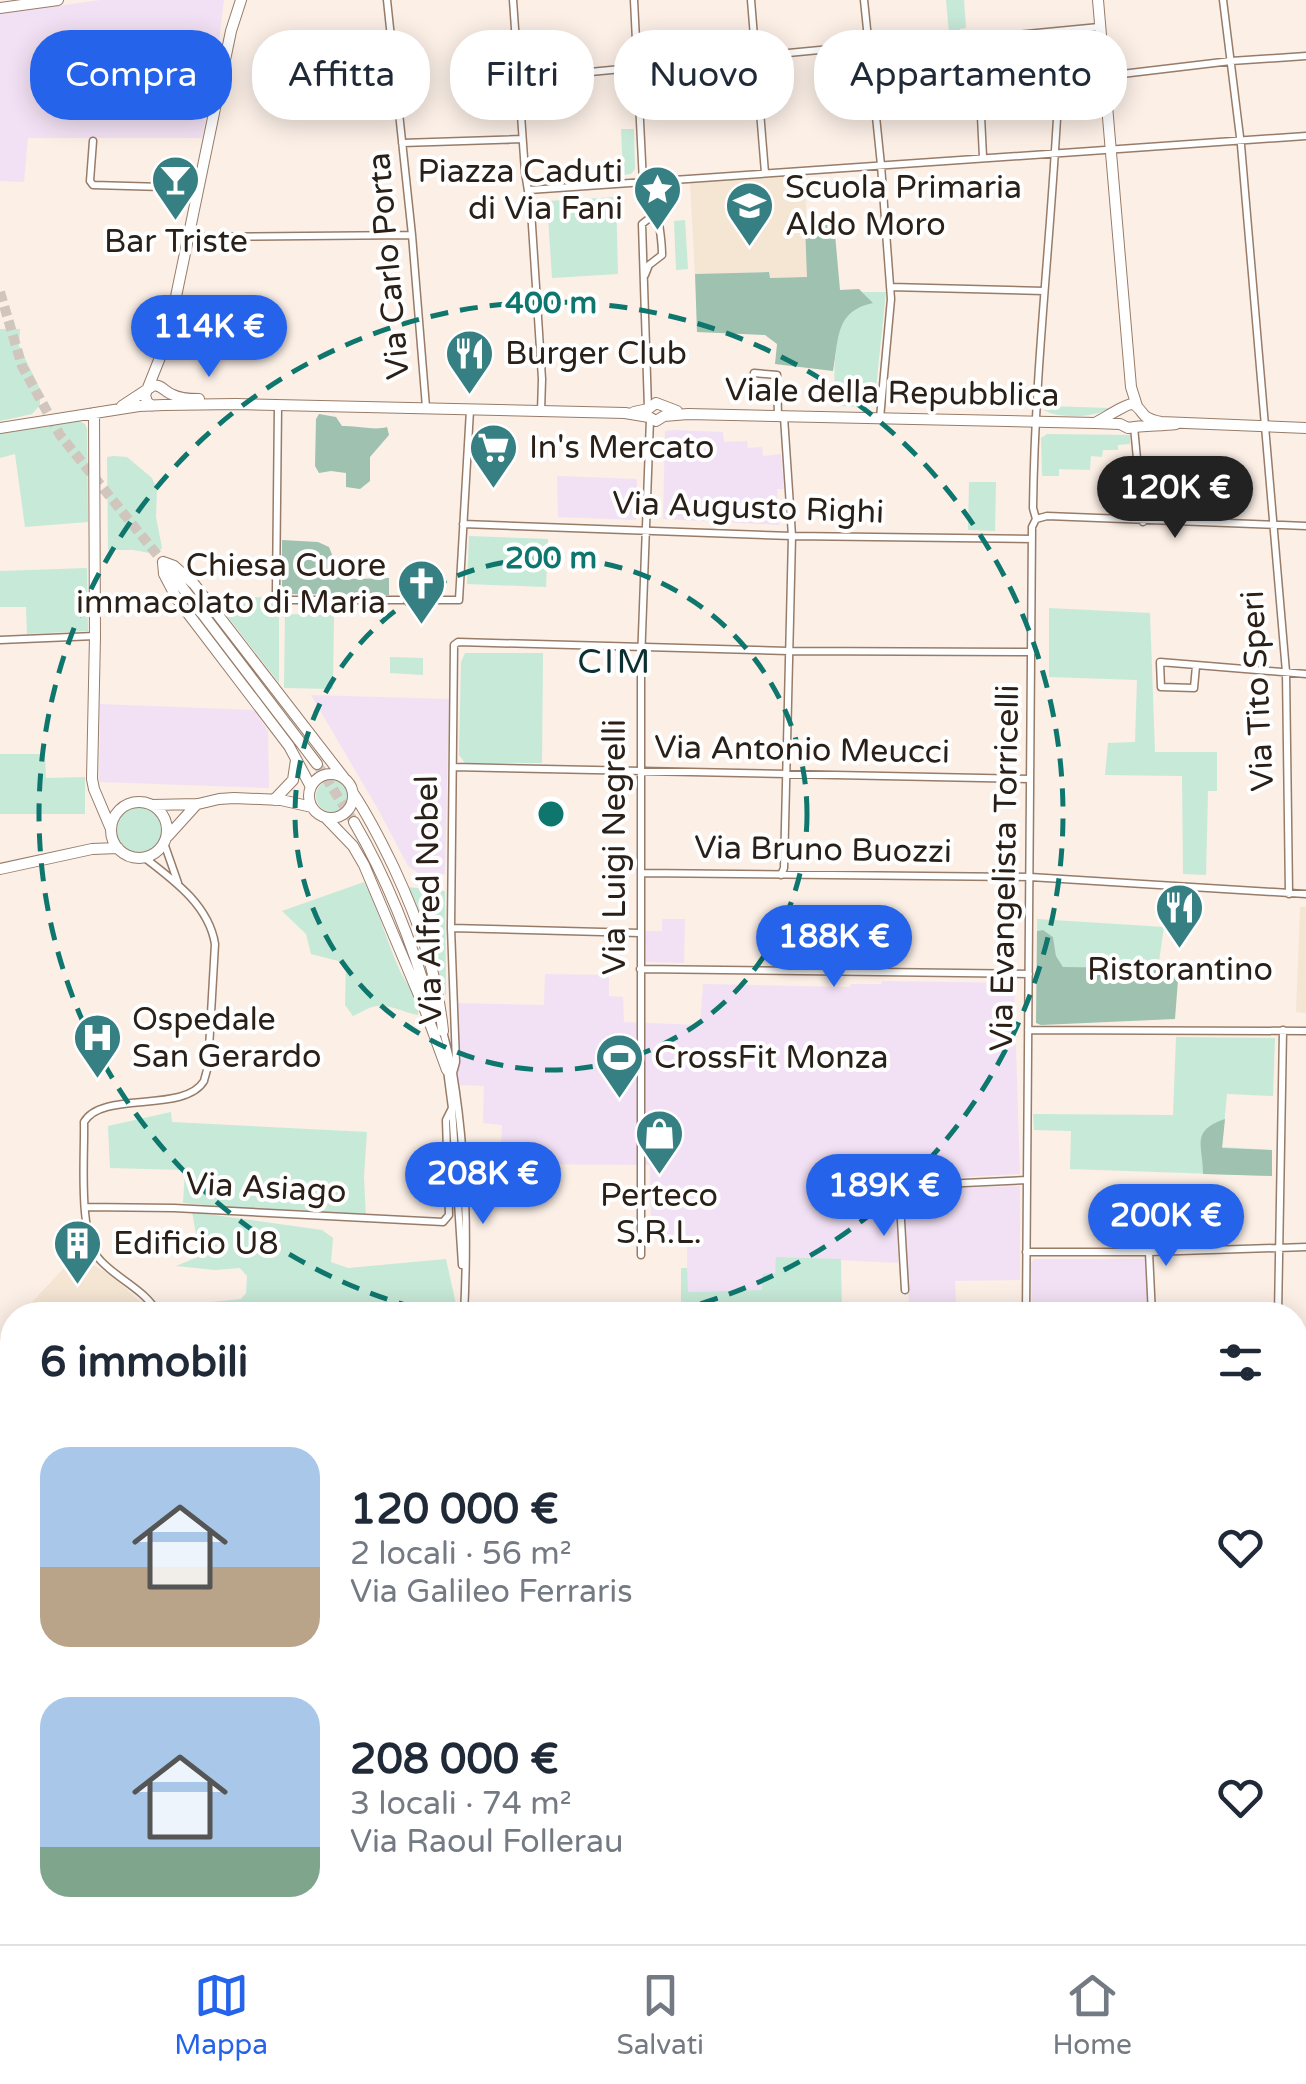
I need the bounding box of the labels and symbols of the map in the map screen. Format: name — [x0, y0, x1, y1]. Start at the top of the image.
street label: Via Carlo Porta — [360, 151, 418, 381]
place label: Piazza Caduti di Via Fani — [418, 153, 623, 228]
bar icon: Bar Triste — [150, 154, 202, 222]
place icon: Piazza Caduti di Via Fani — [632, 164, 684, 232]
place label: Scuola Primaria Aldo Moro — [785, 169, 1022, 244]
school or university icon: Scuola Primaria Aldo Moro — [724, 180, 776, 248]
place label: Bar Triste — [104, 223, 248, 261]
text: 400 m — [505, 285, 597, 322]
pin: 114K € — [128, 295, 290, 380]
restaurant icon: Burger Club — [444, 328, 496, 396]
place label: Burger Club — [505, 335, 687, 373]
street label: Viale della Repubblica — [724, 371, 1060, 415]
supermarket icon: In's Mercato — [468, 422, 520, 490]
place label: In's Mercato — [529, 429, 715, 467]
pin: 120K € — [1094, 456, 1256, 541]
street label: Via Augusto Righi — [611, 484, 885, 532]
text: 200 m — [505, 540, 597, 577]
place label: Chiesa Cuore immacolato di Maria — [76, 547, 386, 622]
church icon: Chiesa Cuore immacolato di Maria — [395, 558, 447, 626]
street label: Via Tito Speri — [1234, 590, 1282, 792]
district label: CIM — [577, 641, 653, 683]
street label: Via Evangelista Torricelli — [983, 684, 1027, 1052]
street label: Via Luigi Negrelli — [596, 719, 634, 975]
street label: Via Antonio Meucci — [654, 728, 950, 772]
street label: Via Alfred Nobel — [408, 775, 450, 1025]
centre of rings — [533, 796, 569, 832]
street label: Via Bruno Buozzi — [694, 829, 952, 871]
restaurant icon: Ristorantino — [1154, 882, 1206, 950]
pin: 188K € — [753, 905, 915, 990]
place label: Ristorantino — [1087, 951, 1273, 989]
place label: Ospedale San Gerardo — [132, 1001, 322, 1076]
hospital icon: Ospedale San Gerardo — [71, 1012, 123, 1080]
sports icon: CrossFit Monza — [593, 1032, 645, 1100]
place label: CrossFit Monza — [654, 1039, 889, 1077]
shop icon: Perteco S.R.L. — [633, 1108, 685, 1176]
pin: 208K € — [402, 1142, 564, 1227]
pin: 189K € — [803, 1154, 965, 1239]
street label: Via Asiago — [185, 1165, 347, 1211]
place label: Perteco S.R.L. — [600, 1177, 718, 1252]
pin: 200K € — [1085, 1184, 1247, 1269]
building icon: Edificio U8 — [52, 1218, 104, 1286]
place label: Edificio U8 — [113, 1225, 279, 1263]

